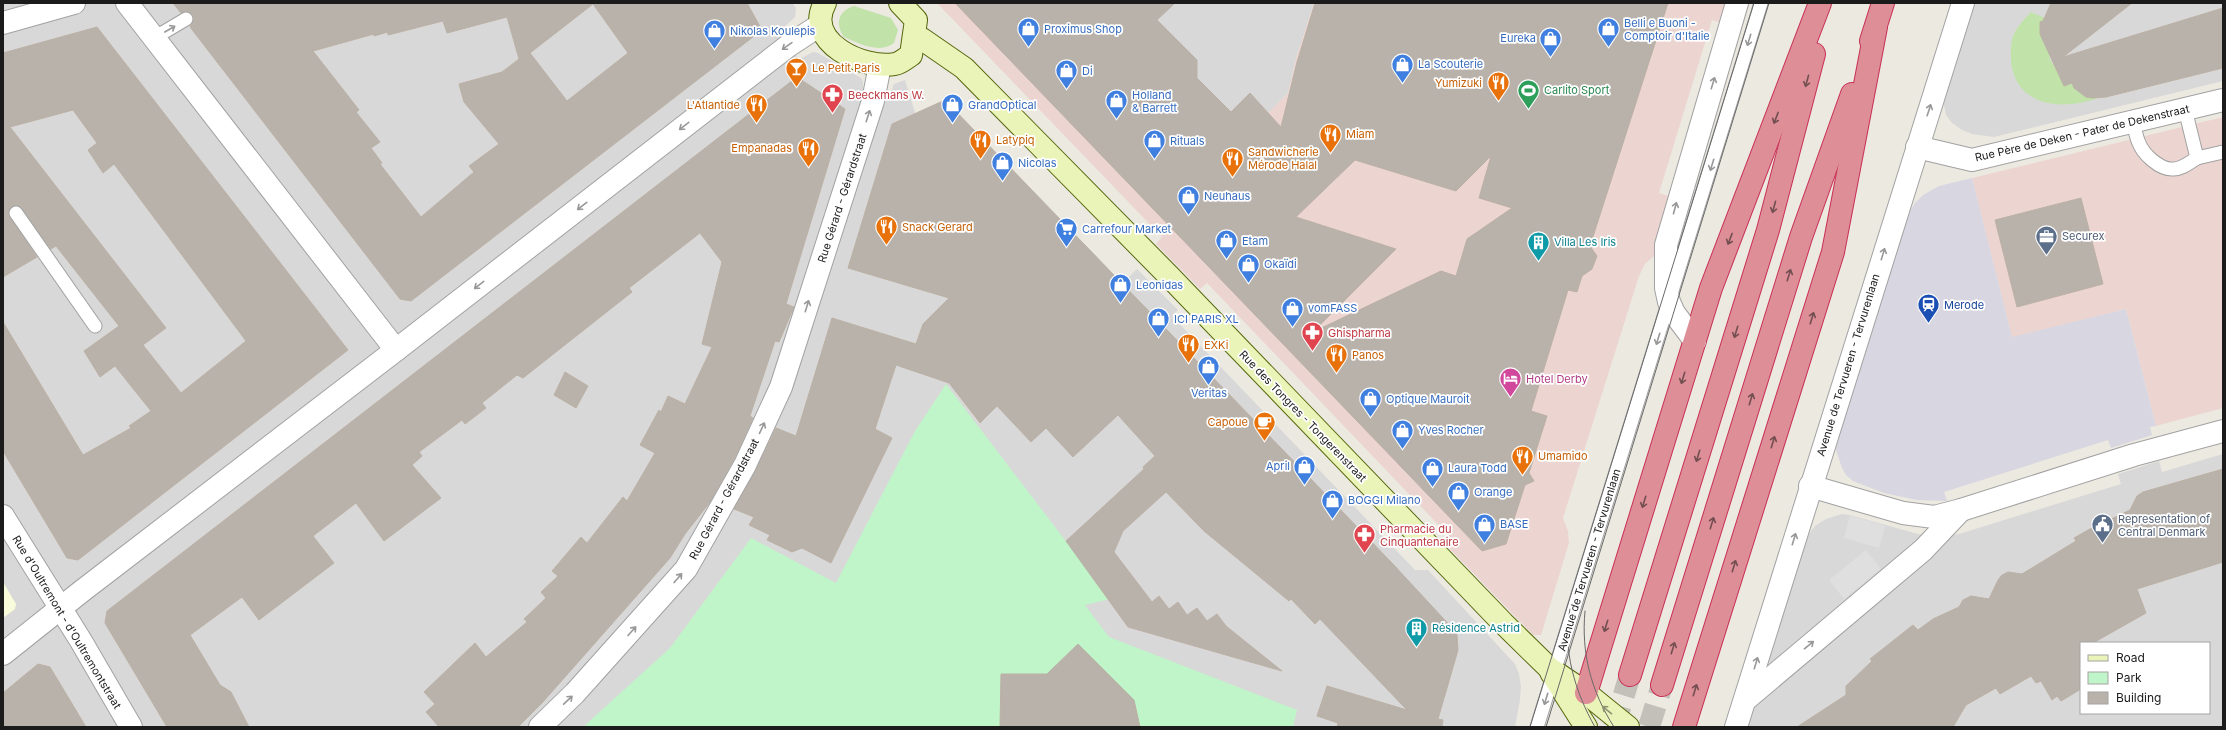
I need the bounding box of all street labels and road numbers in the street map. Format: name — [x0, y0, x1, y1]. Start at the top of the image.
street label: Rue Père de Deken - Pater de Dekenstraat — [1973, 101, 2191, 165]
street label: Rue Gérard - Gérardstraat — [814, 131, 870, 264]
street label: Avenue de Tervueren - Tervurenlaan — [1814, 272, 1882, 458]
street label: Rue des Tongres - Tongerenstraat — [1236, 347, 1370, 485]
street label: Rue Gérard - Gérardstraat — [686, 436, 762, 562]
street label: Avenue de Tervueren - Tervurenlaan — [1555, 467, 1623, 653]
street label: Rue d'Oultremont - d'Oultremontstraat — [10, 533, 125, 712]

